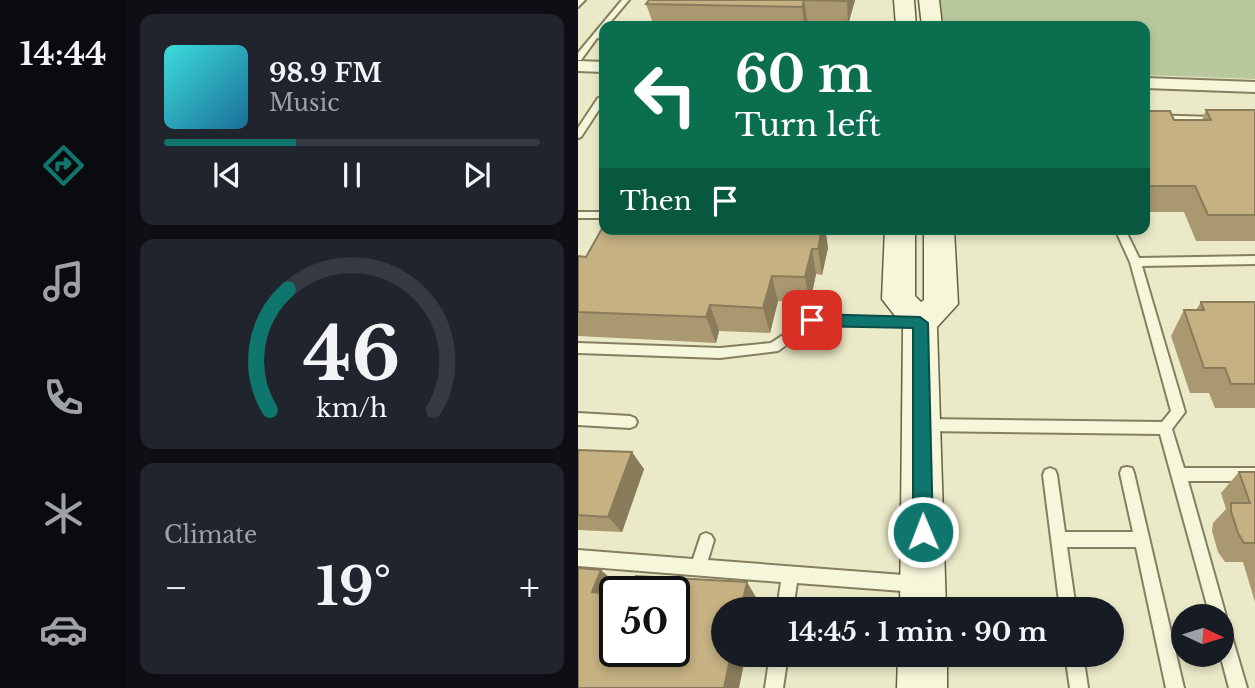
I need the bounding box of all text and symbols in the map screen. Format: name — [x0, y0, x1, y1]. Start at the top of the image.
text: 14:44 — [20, 34, 106, 74]
text: 60 m — [735, 44, 872, 105]
icon: left — [620, 49, 711, 140]
text: 98.9 FM — [269, 57, 382, 89]
text: Music — [269, 89, 340, 117]
text: Turn left — [735, 105, 881, 145]
icon: directions — [39, 141, 88, 190]
icon: previous — [208, 156, 246, 194]
icon: pause — [333, 156, 371, 194]
icon: next — [458, 156, 496, 194]
icon: arrive — [706, 182, 744, 220]
text: Then — [620, 185, 692, 217]
icon: music — [39, 257, 88, 306]
pin — [782, 290, 842, 350]
icon: arrive — [793, 301, 831, 339]
text: 46 — [303, 309, 401, 400]
icon: phone — [39, 373, 88, 422]
text: km/h — [317, 393, 387, 424]
icon: climate — [39, 489, 88, 538]
position arrow — [886, 495, 960, 569]
text: Climate — [164, 521, 257, 549]
text: 19° — [316, 555, 391, 619]
text: − — [164, 564, 188, 611]
text: + — [519, 564, 540, 611]
speed limit sign: 50 — [599, 576, 690, 667]
north arrow — [1171, 604, 1234, 667]
map controls — [1171, 604, 1234, 667]
icon: car — [39, 605, 88, 654]
text: 14:45 · 1 min · 90 m — [788, 616, 1047, 648]

